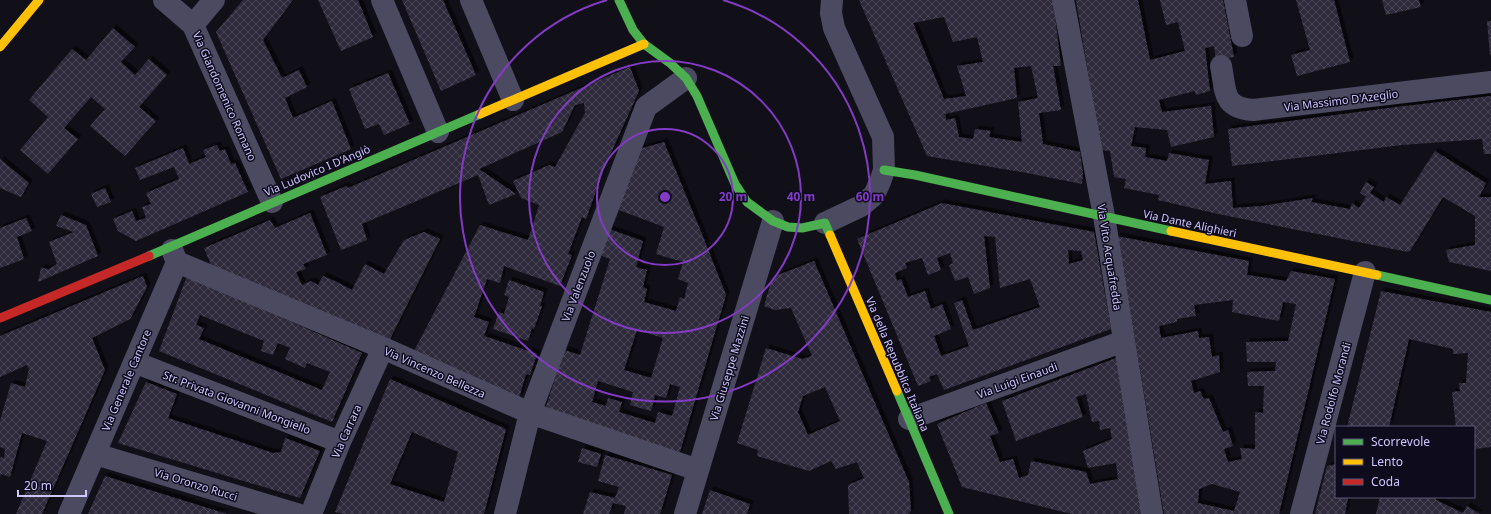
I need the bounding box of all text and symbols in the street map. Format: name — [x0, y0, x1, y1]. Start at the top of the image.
street label: Via Giandomenico Romano — [190, 29, 260, 163]
street label: Via Massimo D'Azeglio — [1283, 86, 1399, 114]
street label: Via Ludovico I D'Angiò — [262, 141, 373, 199]
text: 20 m — [719, 188, 747, 205]
text: 40 m — [787, 188, 815, 205]
text: 60 m — [856, 188, 884, 205]
centre of rings — [658, 190, 672, 204]
street label: Via Vito Acquafredda — [1094, 203, 1126, 311]
street label: Via Dante Alighieri — [1142, 206, 1238, 240]
street label: Via Valenzuolo — [558, 248, 599, 324]
street label: Via della Repubblica Italiana — [863, 294, 933, 434]
street label: Via Giuseppe Mazzini — [706, 314, 752, 422]
street label: Via Generale Cantore — [98, 327, 154, 433]
street label: Via Rodolfo Morandi — [1312, 340, 1354, 446]
street label: Via Vincenzo Bellezza — [382, 343, 488, 401]
street label: Via Luigi Einaudi — [975, 358, 1059, 402]
street label: Str. Privata Giovanni Mongiello — [161, 367, 313, 437]
street label: Via Carrara — [328, 402, 364, 460]
legend — [1335, 426, 1475, 498]
text: Scorrevole — [1371, 433, 1430, 450]
text: Lento — [1371, 453, 1403, 470]
street label: Via Oronzo Rucci — [152, 464, 240, 504]
scale bar — [18, 472, 86, 498]
text: Coda — [1371, 473, 1400, 490]
text: 20 m — [24, 477, 52, 494]

